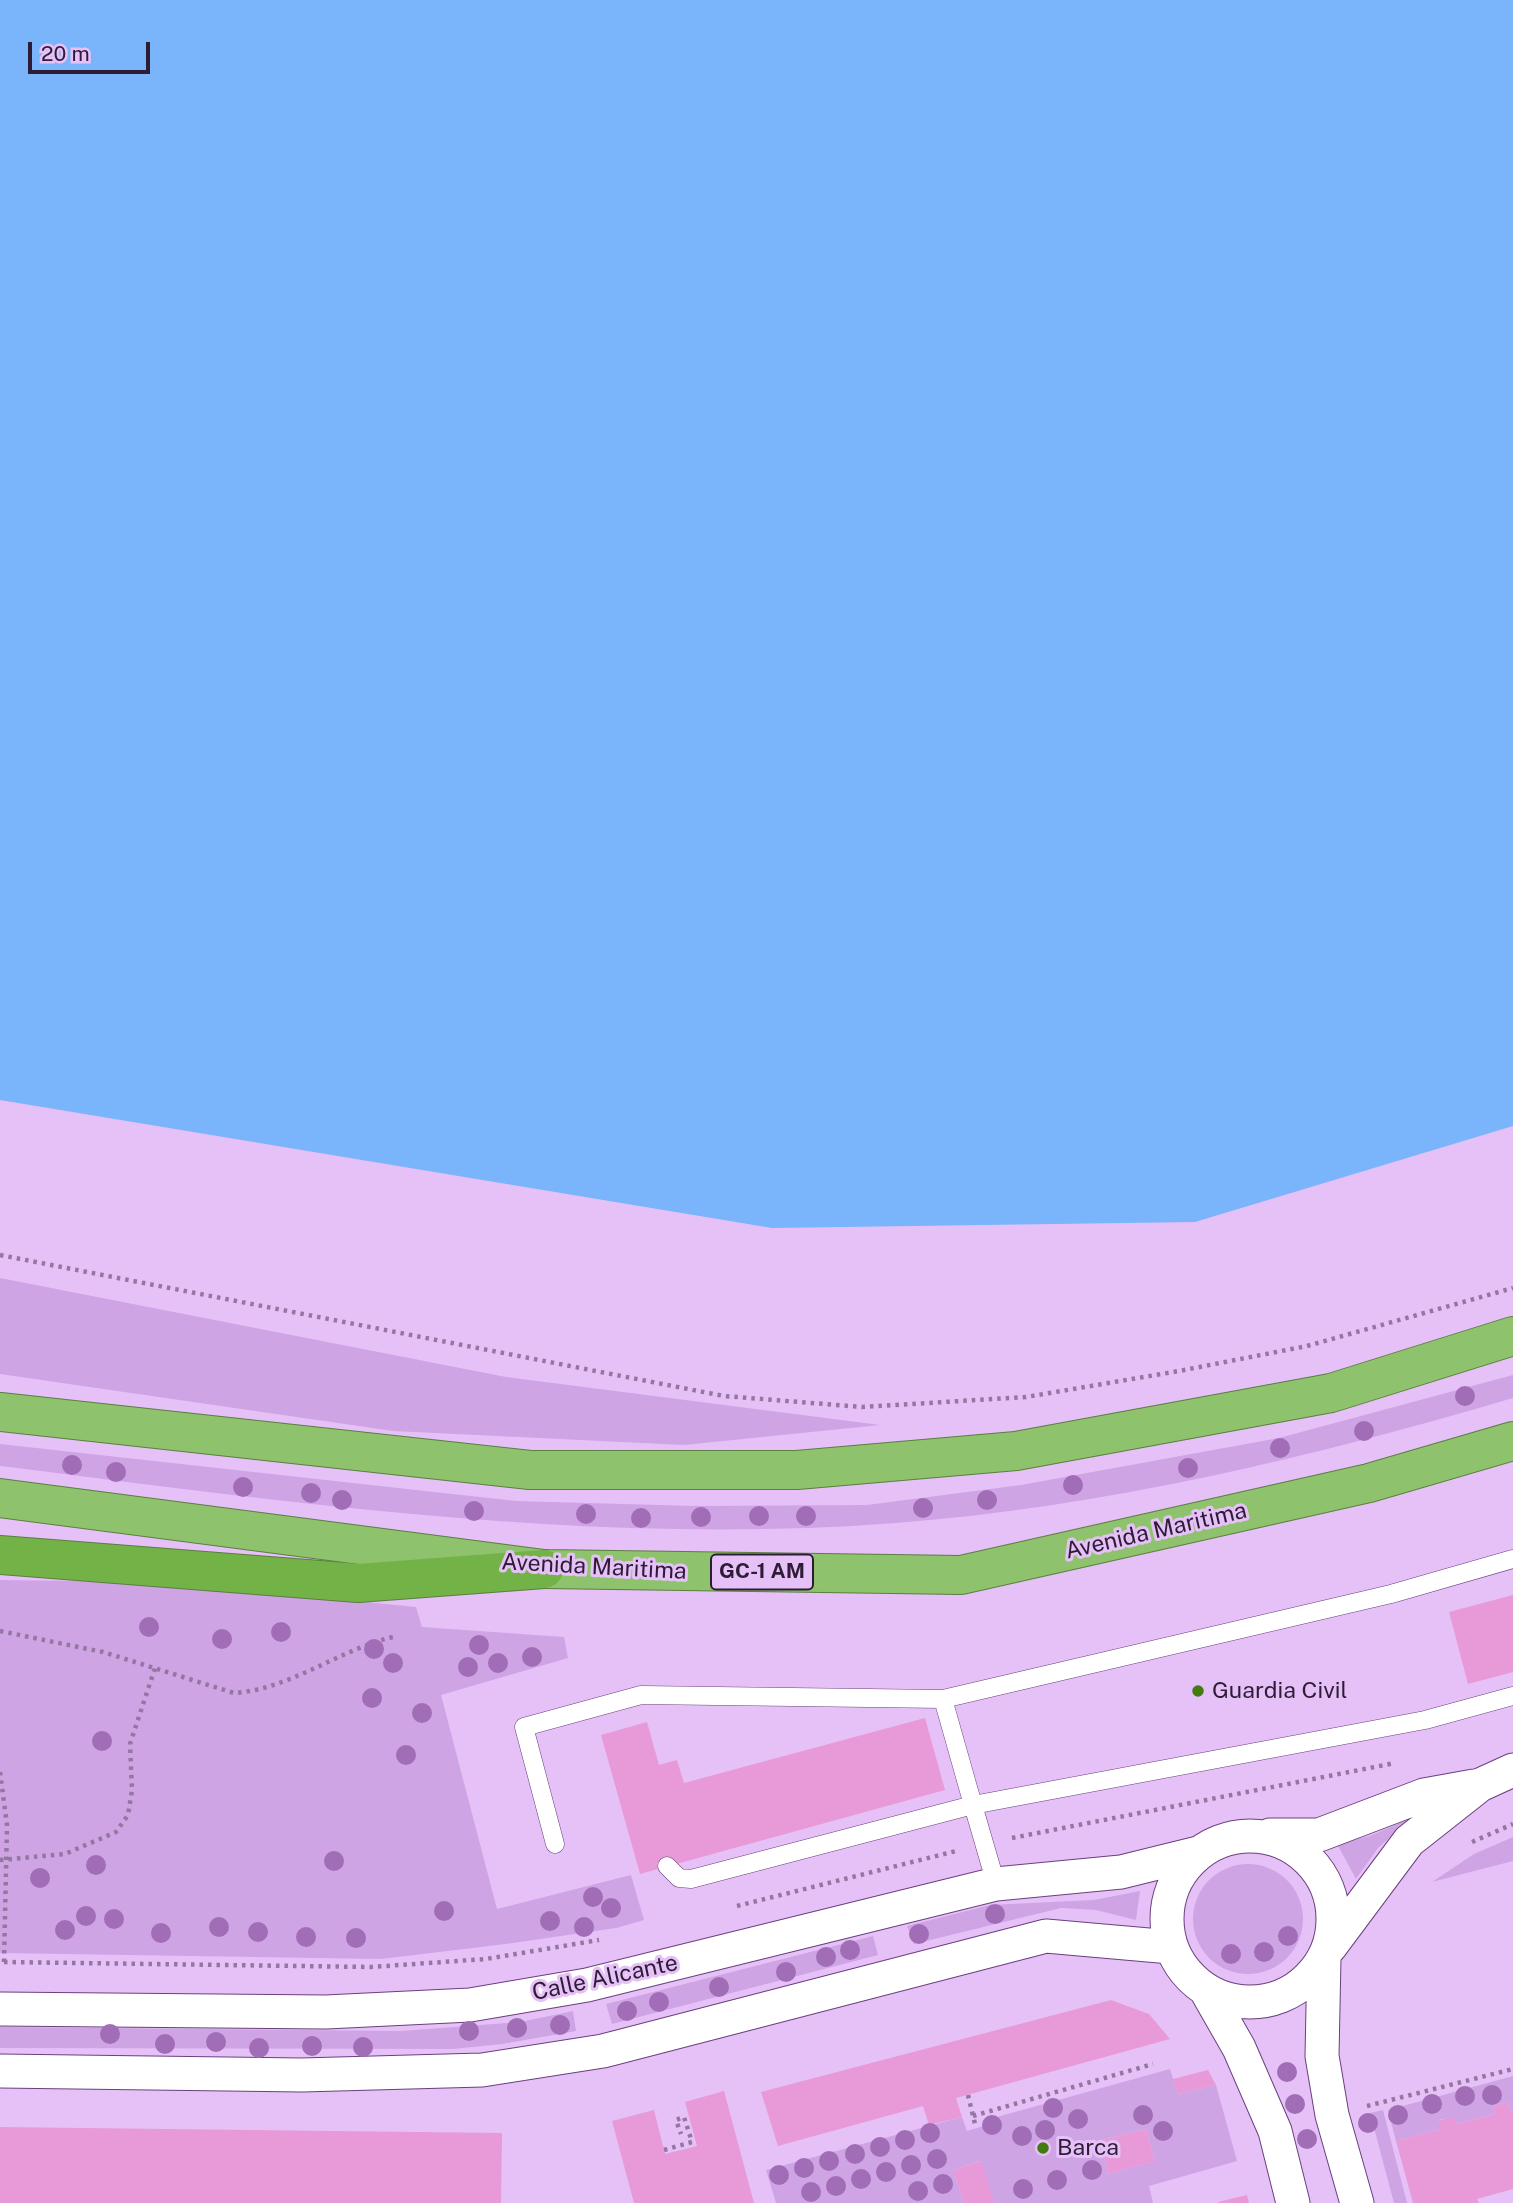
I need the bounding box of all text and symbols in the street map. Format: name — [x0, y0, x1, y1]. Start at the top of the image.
scale bar — [32, 28, 154, 72]
text: 20 m — [41, 41, 90, 66]
street label: Avenida Maritima — [1063, 1497, 1249, 1565]
street label: Avenida Maritima — [501, 1548, 687, 1586]
road number: GC-1 AM — [711, 1554, 813, 1590]
place label: Guardia Civil — [1212, 1677, 1348, 1705]
marker: Guardia Civil — [1190, 1683, 1206, 1699]
street label: Calle Alicante — [530, 1949, 680, 2007]
place label: Barca — [1057, 2134, 1119, 2162]
marker: Barca — [1035, 2140, 1051, 2156]

